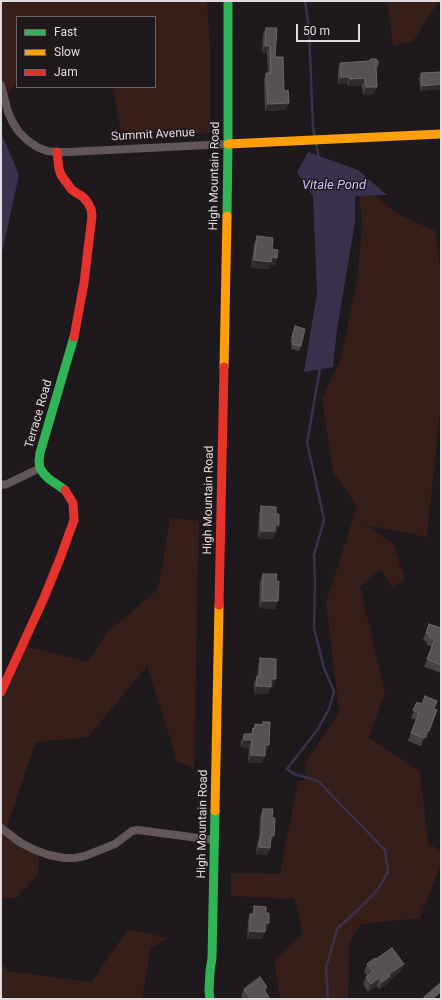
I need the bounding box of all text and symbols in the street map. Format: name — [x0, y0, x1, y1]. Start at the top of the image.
legend — [16, 16, 156, 88]
scale bar — [298, 16, 362, 42]
text: 50 m — [303, 24, 330, 38]
text: Fast — [54, 25, 77, 39]
text: Slow — [54, 45, 80, 59]
text: Jam — [54, 65, 78, 79]
street label: High Mountain Road — [207, 121, 223, 231]
street label: Summit Avenue — [111, 126, 195, 144]
water label: Vitale Pond — [302, 178, 366, 194]
street label: Terrace Road — [22, 378, 56, 450]
street label: High Mountain Road — [201, 445, 217, 555]
street label: High Mountain Road — [195, 769, 211, 879]

